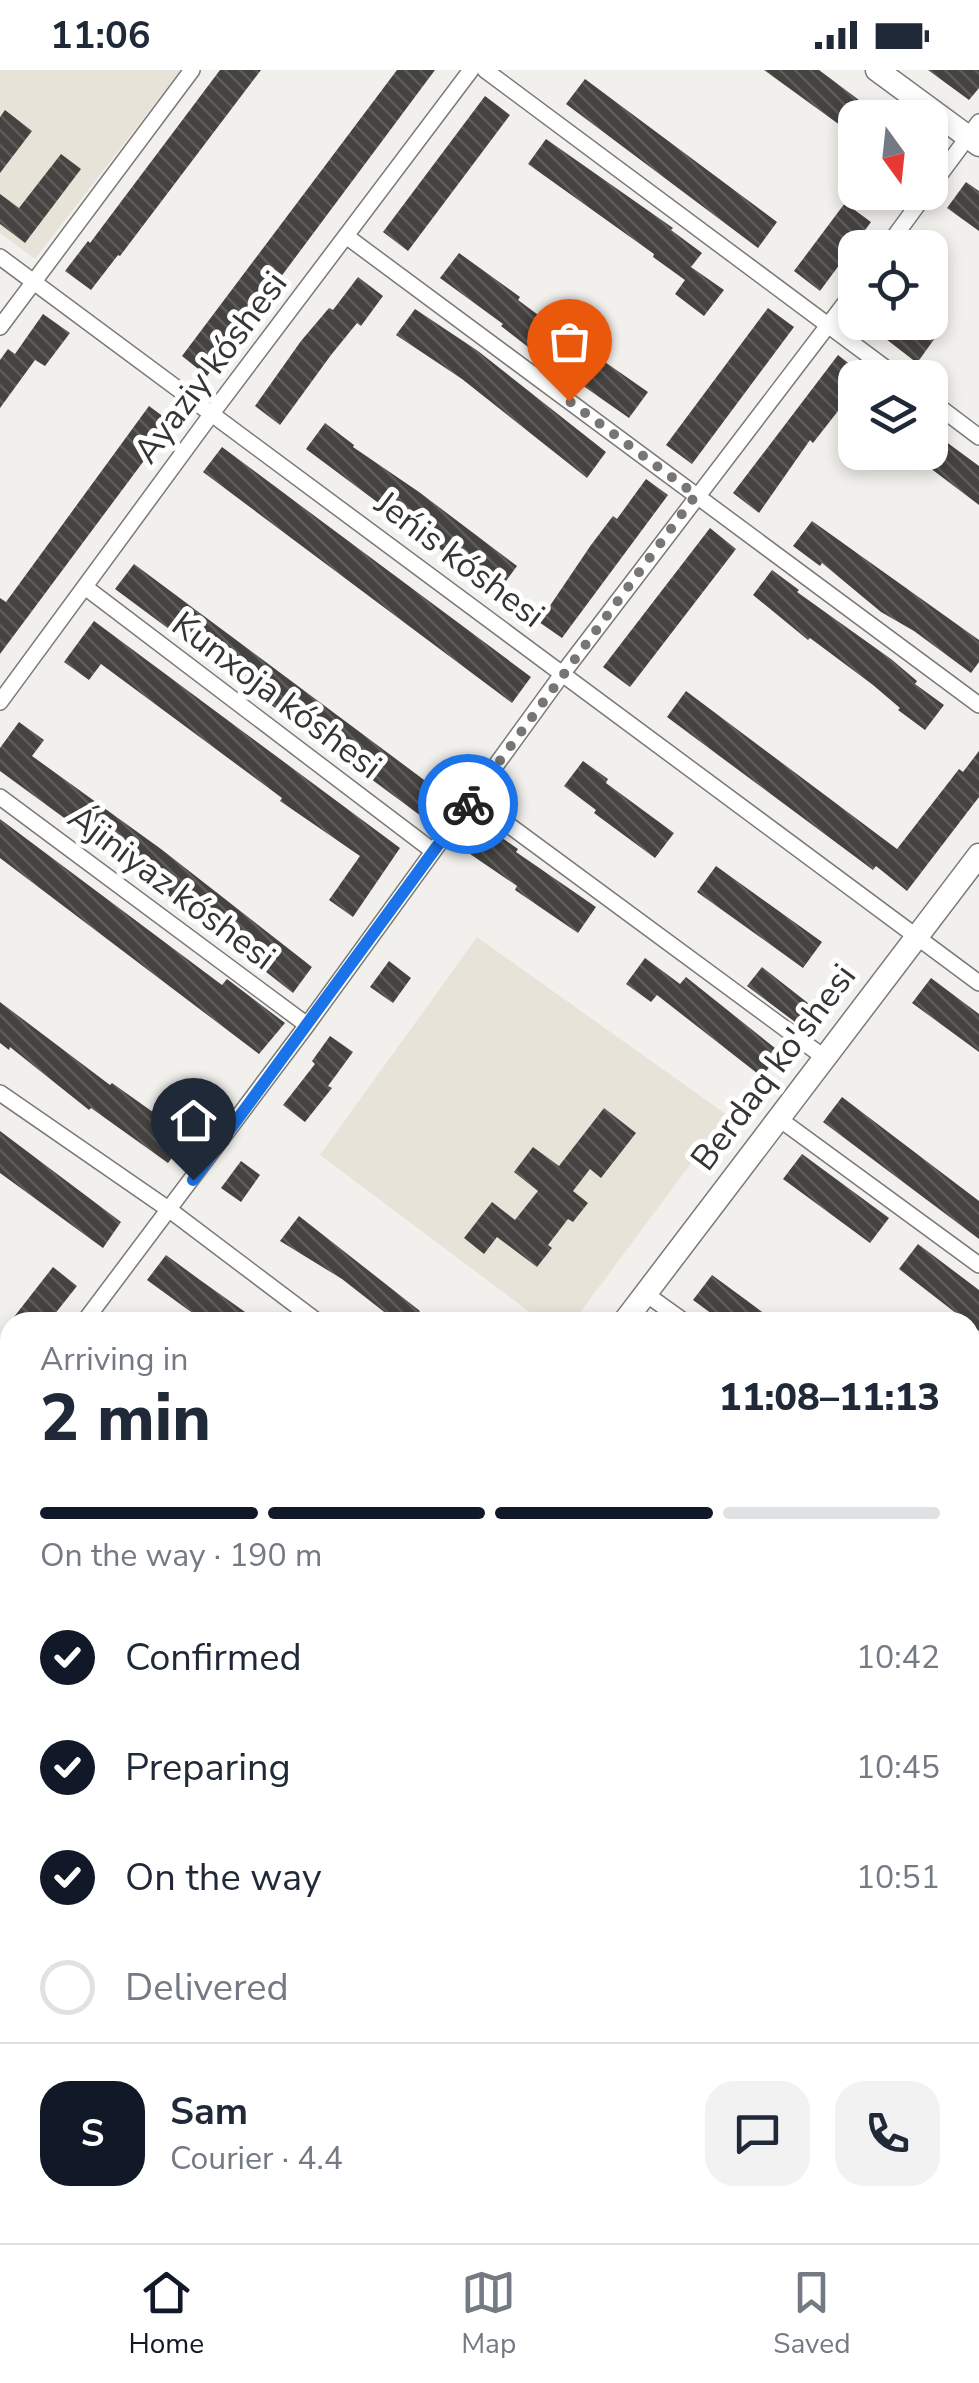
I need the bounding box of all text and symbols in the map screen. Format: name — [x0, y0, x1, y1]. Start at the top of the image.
text: 11:06 — [50, 10, 151, 61]
north arrow — [838, 100, 948, 210]
map controls — [838, 100, 948, 470]
button: locate — [838, 230, 948, 340]
street label: Ayaziy kóshesi — [123, 262, 298, 473]
pin — [527, 299, 612, 402]
icon: bag — [542, 314, 597, 369]
button: layers — [838, 360, 948, 470]
street label: Jeńis kóshesi — [365, 480, 554, 639]
street label: Kunxoja kóshesi — [162, 601, 391, 790]
courier — [418, 754, 518, 854]
icon: bike — [441, 777, 496, 832]
street label: Ájiniyaz kóshesi — [58, 794, 285, 981]
street label: Berdaq ko'shesi — [680, 954, 867, 1180]
pin — [151, 1078, 236, 1181]
icon: home — [166, 1093, 221, 1148]
text: Arriving in — [40, 1338, 188, 1381]
text: 11:08–11:13 — [719, 1372, 940, 1423]
text: 2 min — [40, 1374, 211, 1463]
text: On the way · 190 m — [40, 1534, 322, 1577]
icon: check — [40, 1630, 95, 1685]
text: Confirmed — [125, 1632, 302, 1683]
text: 10:42 — [856, 1636, 940, 1679]
icon: check — [40, 1740, 95, 1795]
text: Preparing — [125, 1742, 291, 1793]
text: 10:45 — [856, 1746, 940, 1789]
icon: check — [40, 1850, 95, 1905]
text: On the way — [125, 1852, 321, 1903]
text: 10:51 — [856, 1856, 940, 1899]
text: Delivered — [125, 1962, 289, 2013]
button: chat — [705, 2081, 810, 2186]
button: phone — [835, 2081, 940, 2186]
text: Sam — [170, 2086, 248, 2137]
text: S — [81, 2108, 104, 2159]
text: Courier · 4.4 — [170, 2137, 343, 2180]
tab: Home — [128, 2265, 204, 2363]
tab: Map — [461, 2265, 516, 2363]
tab: Saved — [773, 2265, 851, 2363]

